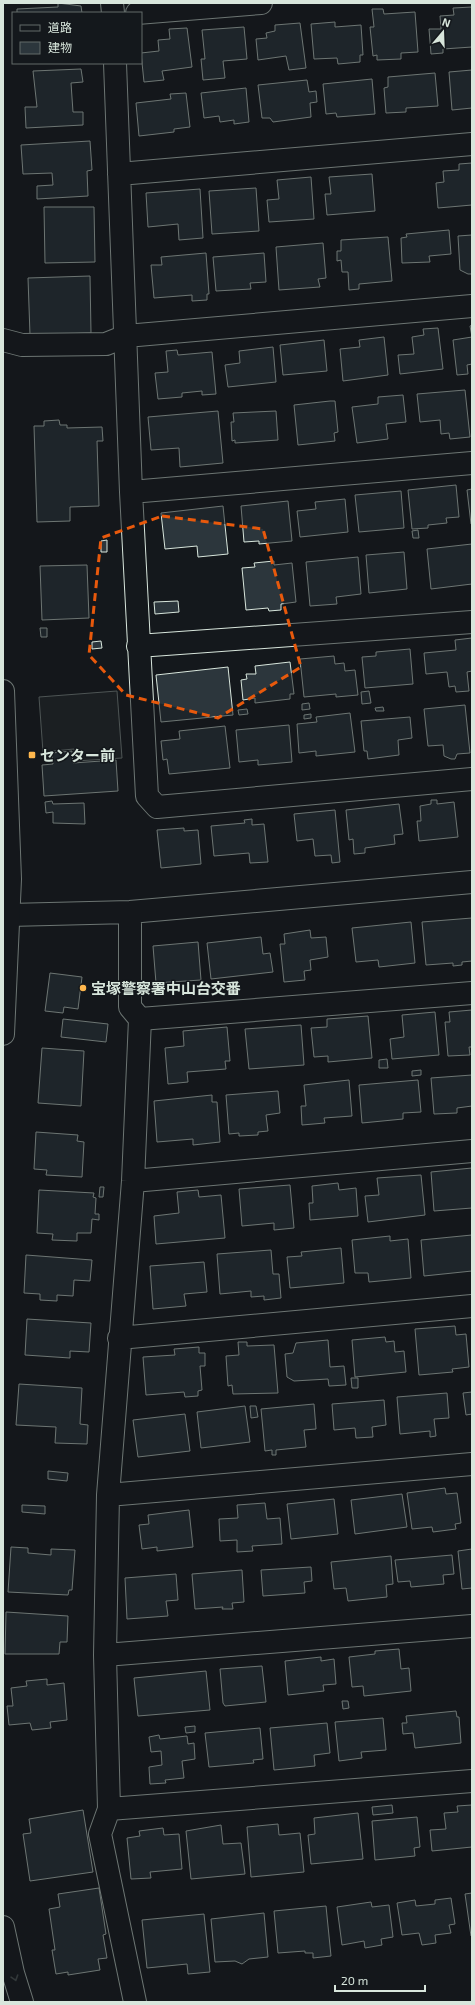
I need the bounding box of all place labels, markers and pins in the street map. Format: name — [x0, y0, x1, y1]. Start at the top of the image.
place label: センター前 — [40, 746, 115, 764]
marker: センター前 — [27, 750, 37, 760]
place label: 宝塚警察署中山台交番 — [91, 979, 241, 997]
marker: 宝塚警察署中山台交番 — [78, 983, 88, 993]

